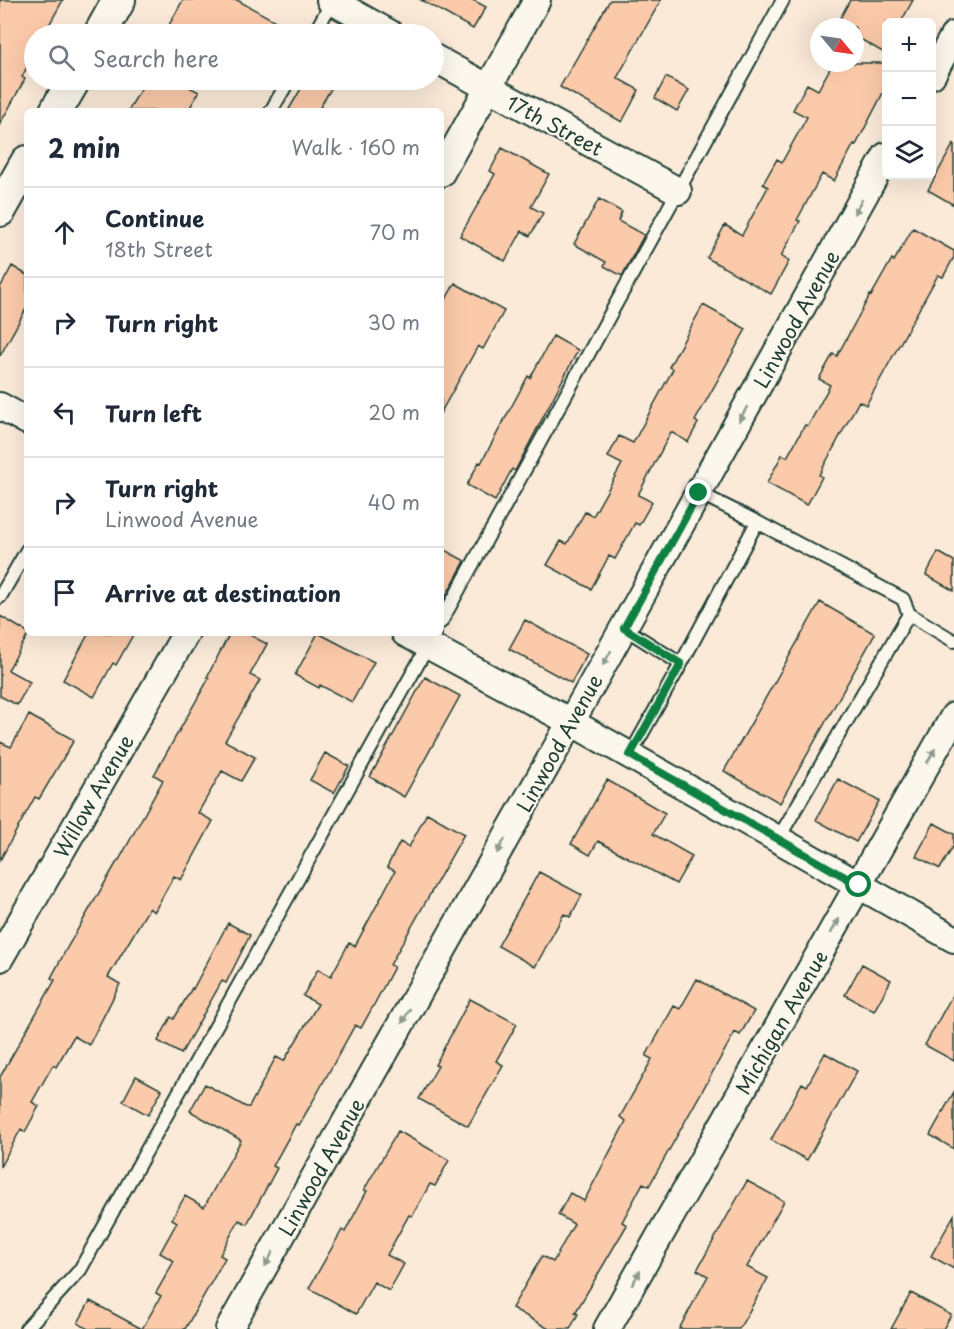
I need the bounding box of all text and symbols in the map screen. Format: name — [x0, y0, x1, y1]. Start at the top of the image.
north arrow — [810, 18, 864, 72]
map controls — [882, 18, 936, 180]
button: + — [882, 18, 936, 72]
search box — [24, 24, 444, 90]
icon: search — [45, 41, 78, 74]
text: Search here — [93, 41, 219, 74]
button: − — [882, 72, 936, 126]
street label: 17th Street — [501, 87, 609, 163]
button: layers — [882, 126, 936, 180]
text: 2 min — [48, 128, 121, 167]
text: Walk · 160 m — [292, 132, 420, 162]
one-way arrow — [853, 199, 863, 216]
text: Continue — [105, 201, 204, 234]
icon: ahead — [48, 216, 81, 249]
text: 70 m — [370, 217, 420, 247]
text: 18th Street — [105, 234, 213, 264]
street label: Linwood Avenue — [746, 245, 846, 393]
icon: right — [48, 306, 81, 339]
text: Turn right — [105, 306, 218, 339]
text: 30 m — [367, 307, 420, 337]
icon: left — [48, 396, 81, 429]
text: Turn left — [105, 396, 202, 429]
text: 20 m — [368, 397, 420, 427]
one-way arrow — [738, 406, 748, 423]
text: Turn right — [105, 471, 218, 504]
route end — [685, 479, 711, 505]
icon: right — [48, 486, 81, 519]
text: 40 m — [368, 487, 420, 517]
text: Linwood Avenue — [105, 504, 258, 534]
icon: arrive — [48, 576, 81, 609]
text: Arrive at destination — [105, 576, 341, 609]
one-way arrow — [602, 650, 612, 667]
street label: Linwood Avenue — [509, 669, 609, 817]
street label: Willow Avenue — [46, 729, 141, 863]
one-way arrow — [926, 748, 937, 764]
one-way arrow — [496, 838, 507, 854]
route start — [845, 871, 871, 897]
one-way arrow — [830, 918, 841, 934]
street label: Michigan Avenue — [728, 944, 835, 1100]
one-way arrow — [401, 1008, 411, 1025]
street label: Linwood Avenue — [271, 1093, 371, 1241]
one-way arrow — [264, 1251, 274, 1268]
one-way arrow — [631, 1269, 641, 1286]

